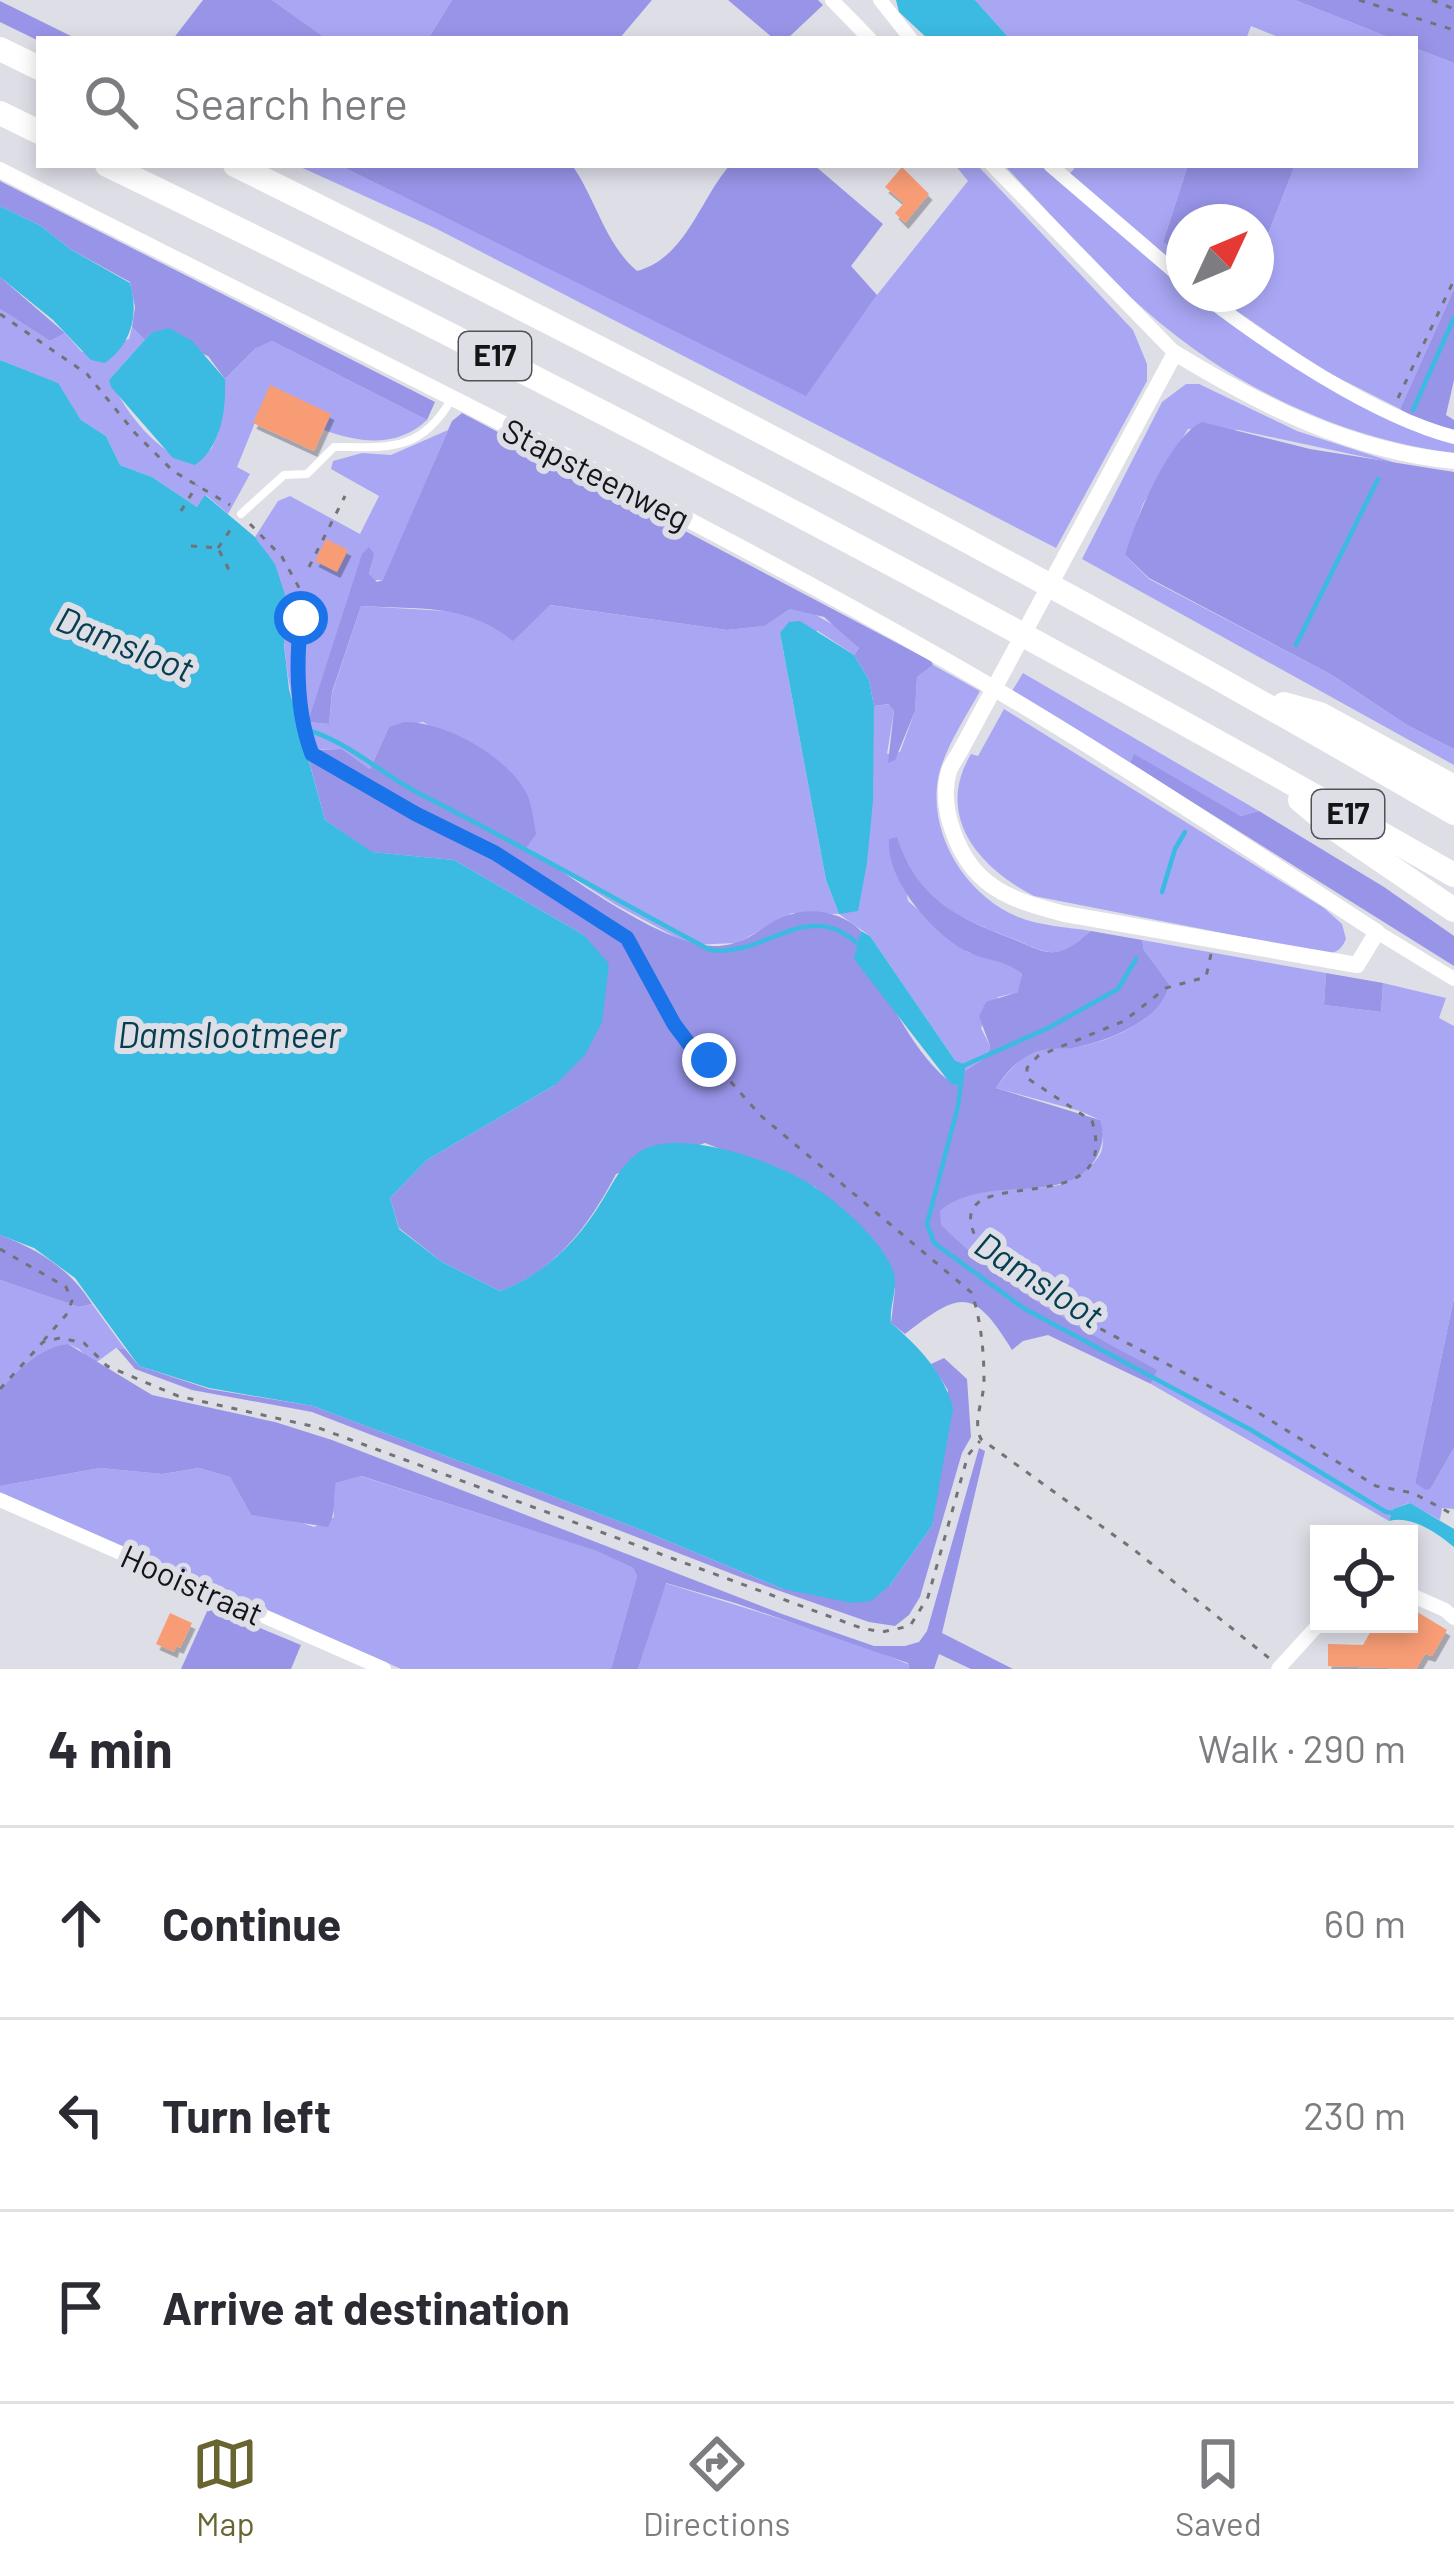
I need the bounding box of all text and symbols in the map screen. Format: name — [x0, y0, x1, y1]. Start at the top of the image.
search box — [36, 36, 1418, 168]
icon: search — [78, 69, 144, 135]
text: Search here — [174, 75, 408, 129]
north arrow — [1166, 204, 1274, 312]
road number: E17 — [459, 332, 531, 380]
street label: Stapsteenweg — [496, 409, 697, 537]
route start — [274, 591, 328, 645]
water label: Damsloot — [51, 596, 201, 690]
road number: E17 — [1312, 790, 1384, 838]
water label: Damslootmeer — [118, 1012, 342, 1055]
route end — [682, 1033, 736, 1087]
water label: Damsloot — [968, 1221, 1112, 1336]
map controls — [1310, 1525, 1418, 1633]
button: locate — [1310, 1525, 1418, 1633]
street label: Hooistraat — [115, 1535, 270, 1633]
text: 4 min — [48, 1717, 173, 1778]
text: Walk · 290 m — [1198, 1724, 1406, 1771]
icon: ahead — [48, 1890, 114, 1956]
text: Continue — [162, 1896, 341, 1950]
text: 60 m — [1324, 1899, 1406, 1946]
icon: left — [48, 2082, 114, 2148]
text: Turn left — [162, 2088, 331, 2142]
text: 230 m — [1303, 2091, 1406, 2138]
icon: arrive — [48, 2274, 114, 2340]
text: Arrive at destination — [162, 2280, 570, 2334]
tab: Map — [192, 2431, 258, 2543]
tab: Directions — [643, 2431, 790, 2543]
tab: Saved — [1175, 2431, 1262, 2543]

